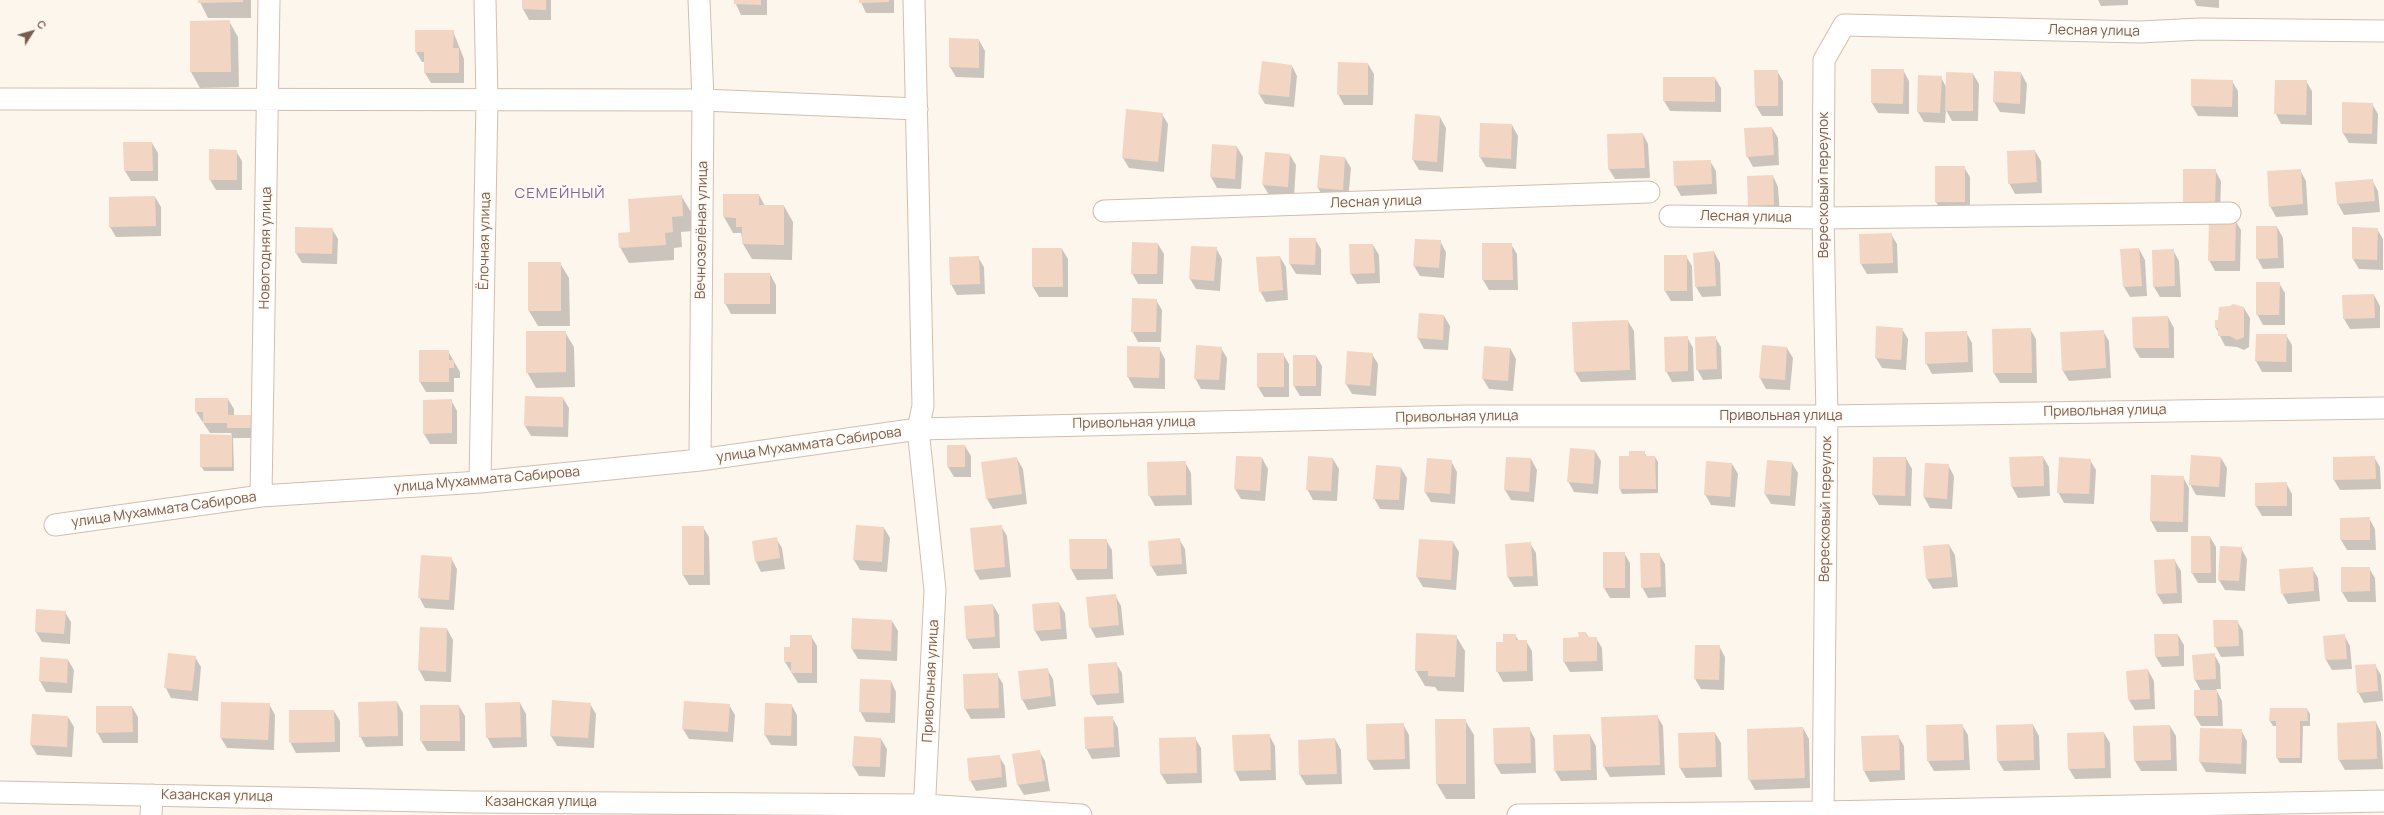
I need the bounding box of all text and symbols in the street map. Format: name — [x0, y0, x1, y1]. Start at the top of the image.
north arrow — [12, 12, 52, 52]
text: С — [34, 17, 50, 32]
street label: Лесная улица — [2048, 22, 2140, 40]
street label: Вересковый переулок — [1816, 112, 1832, 258]
street label: Вечнозелёная улица — [692, 161, 712, 299]
district label: СЕМЕЙНЫЙ — [514, 185, 606, 203]
street label: Новогодняя улица — [257, 186, 275, 310]
street label: Ёлочная улица — [476, 192, 494, 290]
street label: Лесная улица — [1330, 192, 1422, 212]
street label: Лесная улица — [1700, 208, 1792, 226]
street label: Привольная улица — [2043, 402, 2167, 420]
street label: Привольная улица — [1395, 408, 1519, 426]
street label: Привольная улица — [1719, 408, 1843, 424]
street label: Привольная улица — [1072, 414, 1196, 432]
street label: улица Мухаммата Сабирова — [715, 424, 903, 466]
street label: Вересковый переулок — [1816, 436, 1836, 582]
street label: улица Мухаммата Сабирова — [393, 463, 581, 497]
street label: улица Мухаммата Сабирова — [70, 489, 258, 531]
street label: Привольная улица — [919, 619, 943, 743]
street label: Казанская улица — [161, 787, 273, 805]
street label: Казанская улица — [485, 794, 597, 810]

